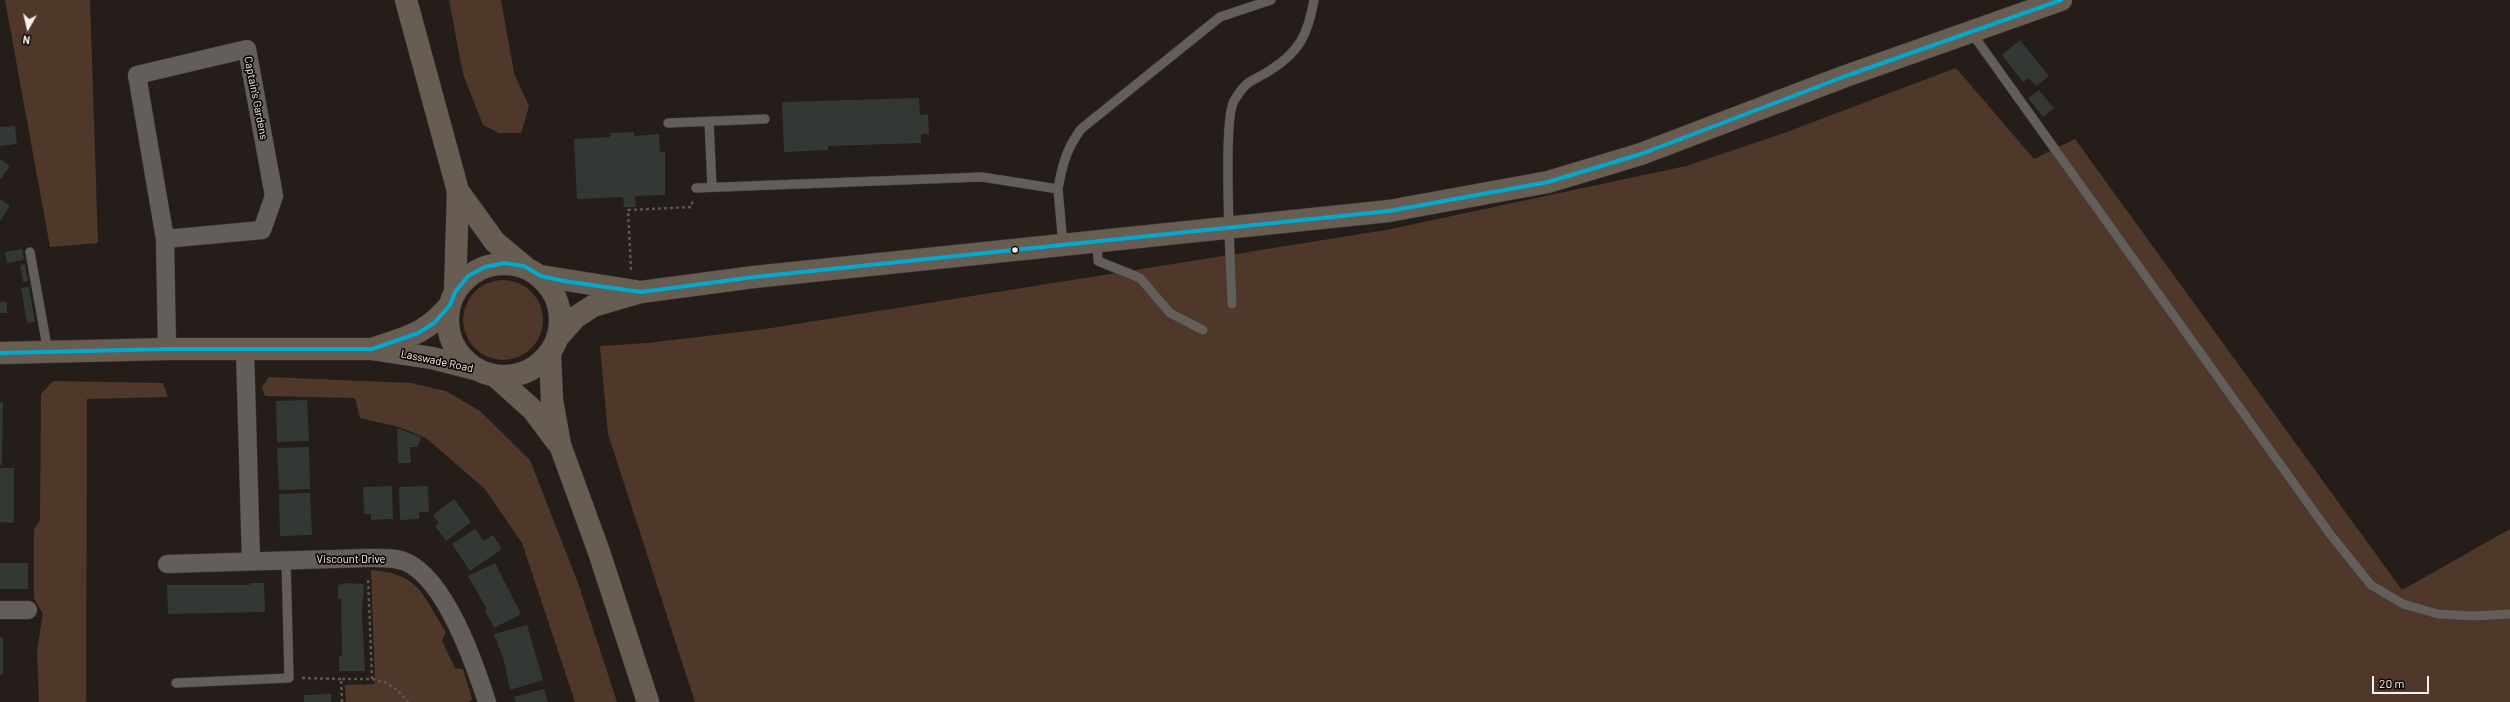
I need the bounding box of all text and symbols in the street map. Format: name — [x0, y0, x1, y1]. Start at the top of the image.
north arrow — [8, 8, 48, 48]
text: N — [22, 33, 31, 47]
street label: Captain's Gardens — [241, 55, 271, 141]
unlabelled marker — [1010, 245, 1020, 255]
street label: Lasswade Road — [400, 347, 474, 375]
street label: Viscount Drive — [317, 552, 385, 566]
scale bar — [2374, 668, 2431, 694]
text: 20 m — [2379, 676, 2405, 690]

